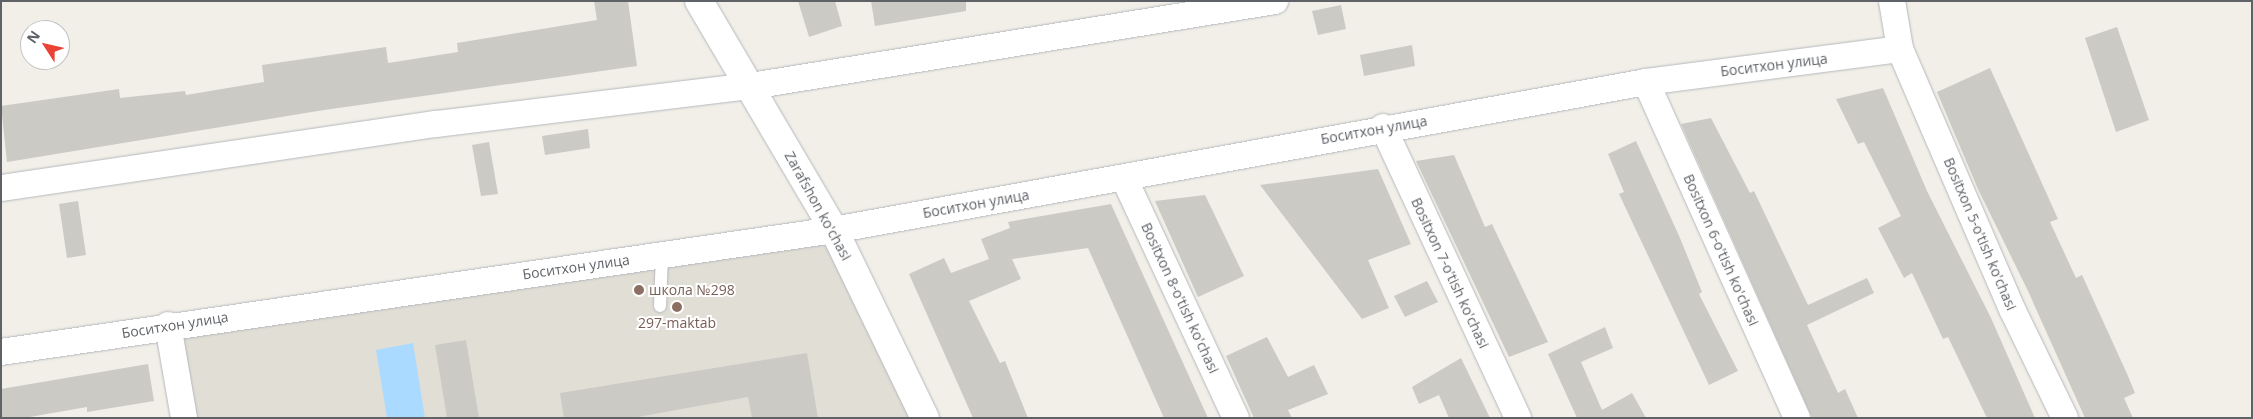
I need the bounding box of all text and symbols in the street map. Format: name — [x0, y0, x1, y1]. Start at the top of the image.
north arrow — [20, 20, 70, 70]
text: N — [22, 27, 44, 47]
street label: Боситхон улица — [1719, 50, 1829, 80]
street label: Боситхон улица — [1319, 112, 1429, 148]
street label: Zarafshon ko'chasi — [781, 149, 855, 263]
street label: Bositxon 5-o'tish ko'chasi — [1940, 155, 2020, 313]
street label: Bositxon 6-o'tish ko'chasi — [1680, 172, 1762, 328]
street label: Боситхон улица — [921, 186, 1031, 222]
street label: Bositxon 7-o'tish ko'chasi — [1408, 195, 1492, 351]
street label: Bositxon 8-o'tish ko'chasi — [1138, 220, 1222, 376]
street label: Боситхон улица — [521, 251, 631, 283]
place label: школа №298 — [649, 282, 735, 298]
marker: школа №298 — [633, 284, 645, 296]
marker: 297-maktab — [671, 301, 683, 313]
street label: Боситхон улица — [120, 308, 230, 342]
place label: 297-maktab — [638, 315, 716, 331]

